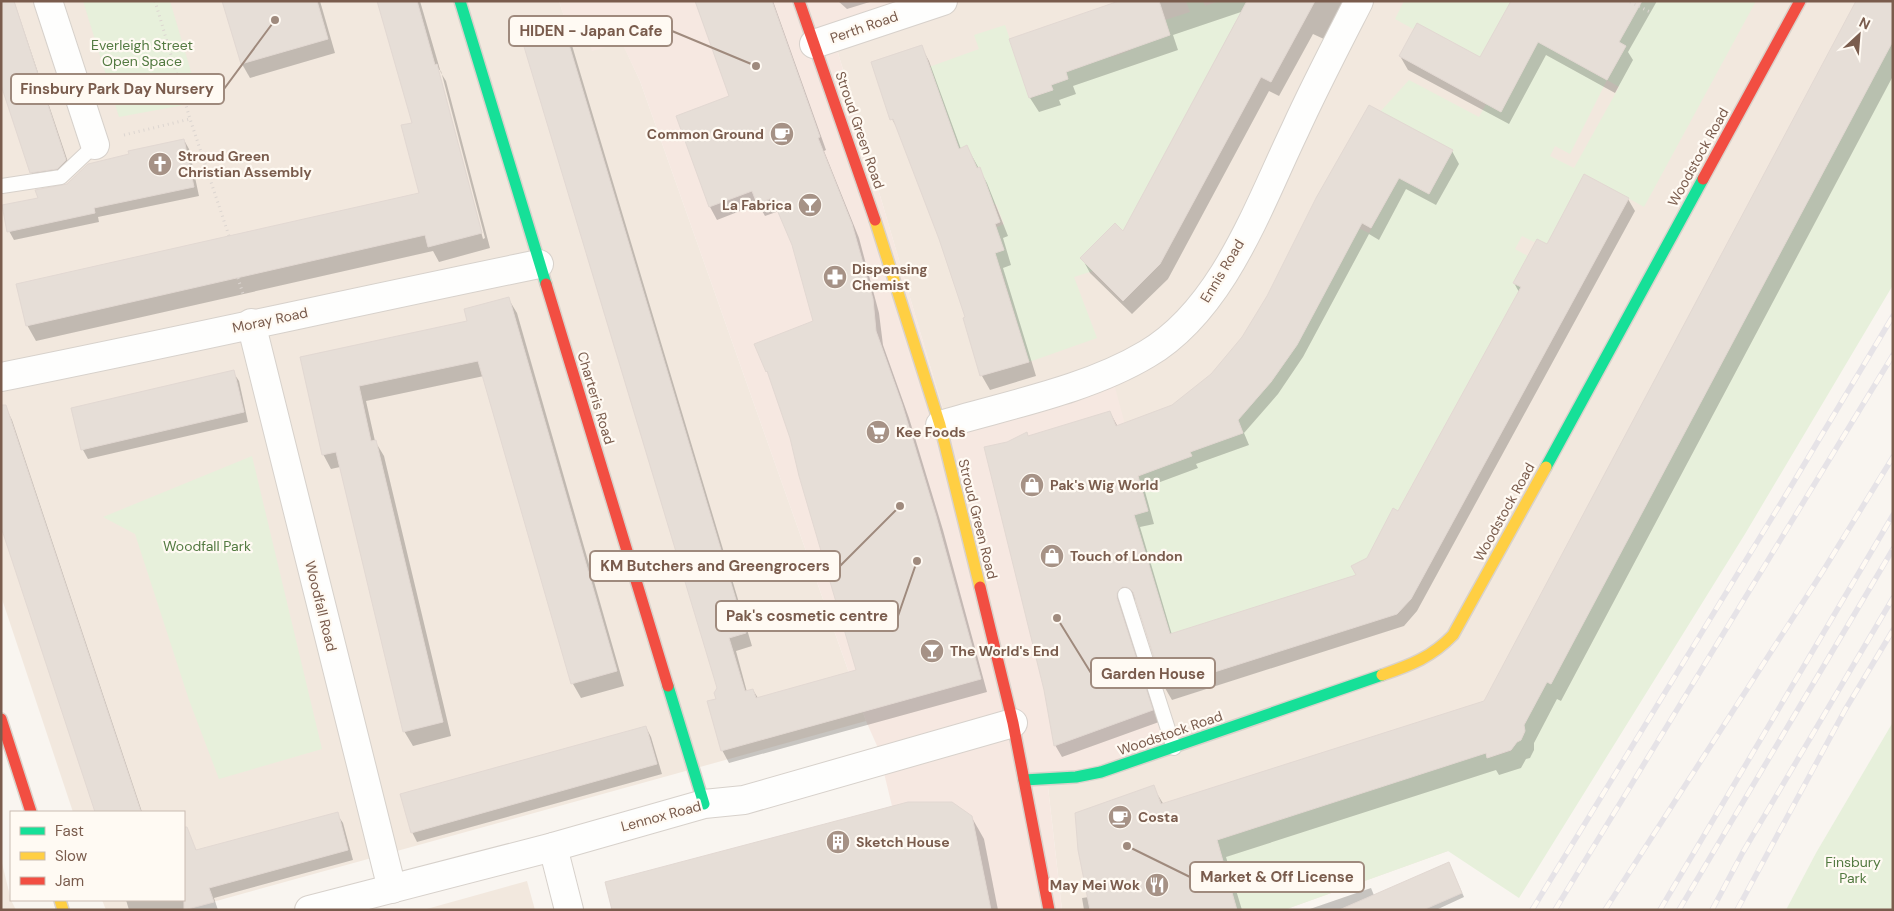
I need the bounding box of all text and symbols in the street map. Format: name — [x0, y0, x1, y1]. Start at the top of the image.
street label: Perth Road — [828, 7, 900, 47]
north arrow — [1834, 10, 1884, 60]
text: N — [1856, 13, 1873, 34]
callout: HIDEN - Japan Cafe — [509, 16, 672, 46]
text: HIDEN - Japan Cafe — [519, 21, 663, 41]
park label: Everleigh Street Open Space — [91, 36, 193, 70]
street label: Stroud Green Road — [831, 69, 889, 191]
callout: Finsbury Park Day Nursery — [11, 74, 224, 104]
text: Finsbury Park Day Nursery — [20, 79, 214, 99]
street label: Woodstock Road — [1663, 105, 1733, 209]
cafe icon: Common Ground — [769, 121, 795, 147]
place label: Common Ground — [647, 125, 764, 143]
place label: Stroud Green Christian Assembly — [178, 147, 312, 181]
church icon: Stroud Green Christian Assembly — [147, 151, 173, 177]
bar icon: La Fabrica — [797, 192, 823, 218]
place label: La Fabrica — [722, 196, 792, 214]
street label: Ennis Road — [1196, 236, 1248, 306]
place label: Dispensing Chemist — [852, 260, 928, 294]
pharmacy icon: Dispensing Chemist — [822, 264, 848, 290]
street label: Moray Road — [231, 303, 309, 337]
street label: Charteris Road — [573, 349, 619, 447]
supermarket icon: Kee Foods — [865, 419, 891, 445]
place label: Kee Foods — [896, 423, 966, 441]
street label: Stroud Green Road — [954, 457, 1002, 581]
street label: Woodstock Road — [1469, 460, 1539, 564]
shop icon: Pak's Wig World — [1019, 472, 1045, 498]
place label: Pak's Wig World — [1050, 476, 1158, 494]
park label: Woodfall Park — [163, 537, 251, 555]
shop icon: Touch of London — [1039, 543, 1065, 569]
place label: Touch of London — [1070, 547, 1183, 565]
callout: KM Butchers and Greengrocers — [590, 551, 840, 581]
text: KM Butchers and Greengrocers — [600, 556, 830, 576]
street label: Woodfall Road — [301, 559, 341, 653]
callout: Pak's cosmetic centre — [716, 601, 898, 631]
text: Pak's cosmetic centre — [726, 606, 888, 626]
bar icon: The World's End — [919, 638, 945, 664]
place label: The World's End — [950, 642, 1059, 660]
callout: Garden House — [1091, 658, 1215, 688]
text: Garden House — [1101, 664, 1205, 684]
street label: Woodstock Road — [1115, 707, 1225, 759]
street label: Lennox Road — [619, 797, 703, 835]
cafe icon: Costa — [1107, 804, 1133, 830]
place label: Costa — [1138, 808, 1178, 826]
legend — [10, 811, 185, 901]
text: Fast — [55, 821, 84, 841]
building icon: Sketch House — [825, 829, 851, 855]
place label: Sketch House — [856, 833, 950, 851]
text: Slow — [55, 846, 88, 866]
park label: Finsbury Park — [1825, 853, 1881, 887]
callout: Market & Off License — [1190, 862, 1364, 892]
text: Market & Off License — [1200, 867, 1354, 887]
text: Jam — [55, 871, 84, 891]
restaurant icon: May Mei Wok — [1144, 872, 1170, 898]
place label: May Mei Wok — [1050, 876, 1140, 894]

